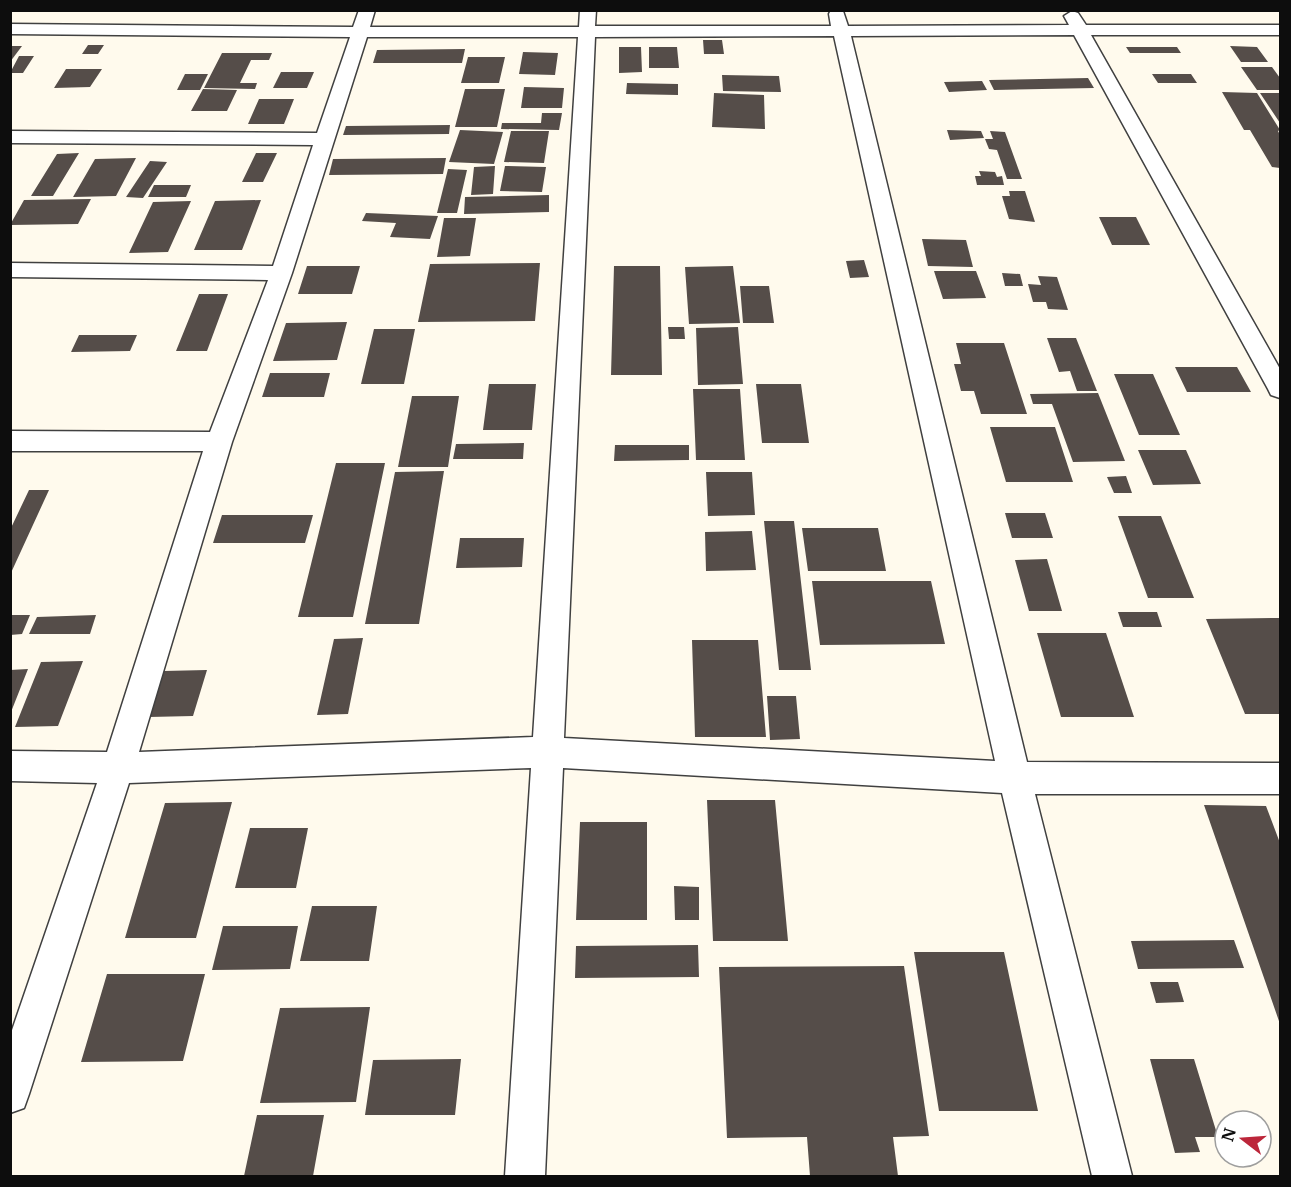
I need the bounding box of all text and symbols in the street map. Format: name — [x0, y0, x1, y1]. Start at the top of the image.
north arrow — [1213, 1109, 1273, 1169]
text: N — [1217, 1125, 1240, 1144]

